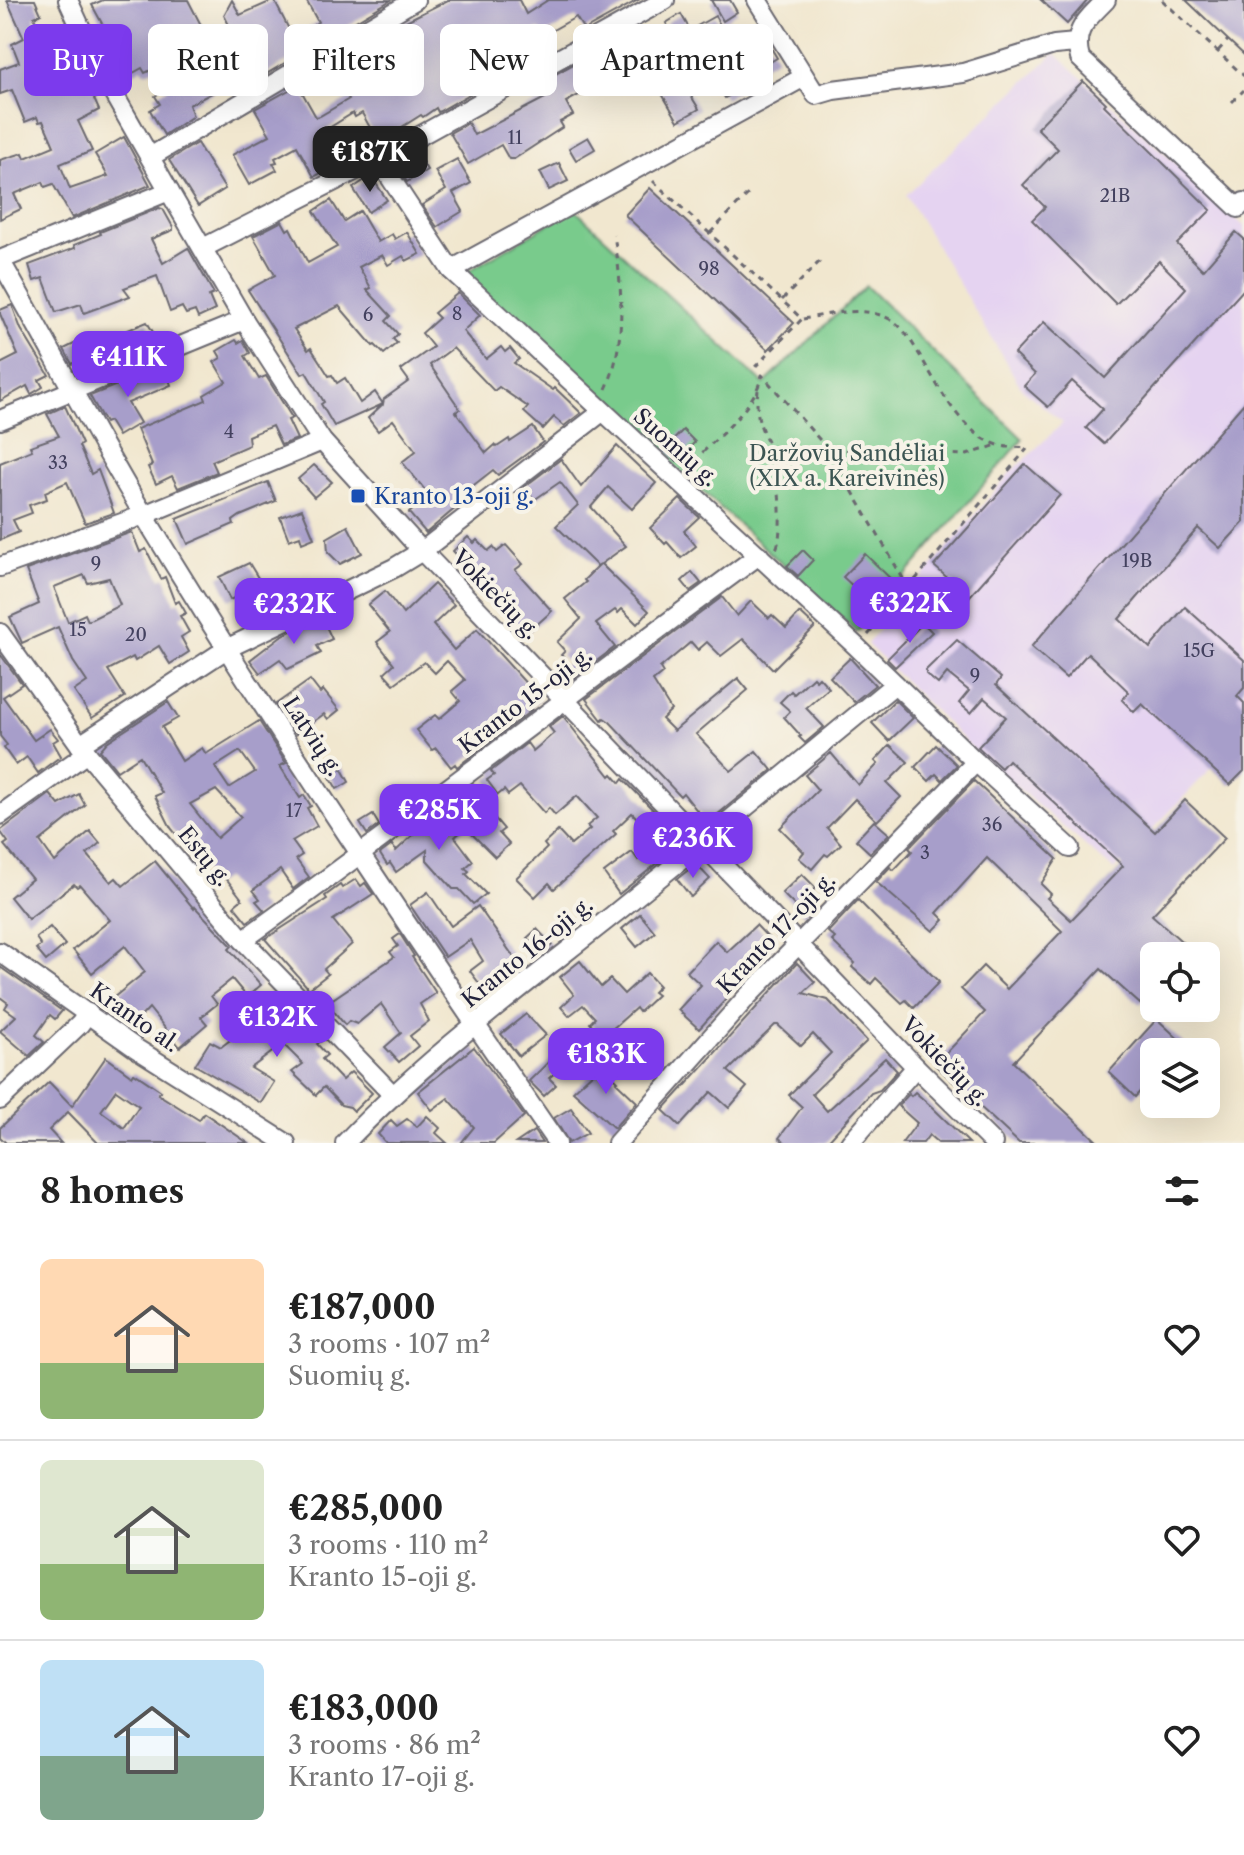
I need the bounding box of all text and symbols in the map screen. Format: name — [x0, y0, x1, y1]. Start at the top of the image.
chip: Buy — [24, 24, 132, 96]
chip: Rent — [148, 24, 268, 96]
chip: Filters — [284, 24, 424, 96]
chip: New — [440, 24, 557, 96]
chip: Apartment — [573, 24, 773, 96]
pin: €187K — [314, 126, 426, 194]
house number: 11 — [507, 127, 523, 149]
text: €187K — [331, 136, 409, 168]
house number: 21B — [1100, 185, 1130, 207]
house number: 98 — [698, 258, 720, 280]
house number: 8 — [452, 303, 462, 325]
house number: 6 — [363, 304, 373, 326]
pin: €411K — [72, 331, 184, 399]
text: €411K — [90, 341, 166, 373]
street label: Suomių g. — [628, 403, 723, 492]
house number: 4 — [224, 421, 234, 443]
park label: Daržovių Sandėliai (XIX a. Kareivinės) — [749, 440, 945, 492]
house number: 33 — [48, 452, 68, 474]
place label: Kranto 13-oji g. — [374, 483, 534, 510]
marker: Kranto 13-oji g. — [349, 487, 367, 505]
street label: Vokiečių g. — [446, 543, 545, 645]
house number: 19B — [1122, 550, 1152, 572]
house number: 9 — [91, 553, 101, 575]
pin: €322K — [854, 577, 966, 645]
pin: €232K — [238, 578, 350, 646]
text: €322K — [869, 587, 951, 619]
text: €232K — [253, 588, 335, 620]
house number: 15 — [69, 619, 87, 641]
house number: 20 — [125, 624, 147, 646]
house number: 15G — [1183, 640, 1215, 662]
street label: Kranto 15-oji g. — [453, 642, 597, 759]
house number: 9 — [970, 665, 980, 687]
street label: Latvių g. — [277, 692, 348, 781]
pin: €285K — [383, 784, 495, 852]
text: €285K — [397, 794, 481, 826]
house number: 17 — [286, 800, 302, 822]
pin: €236K — [637, 812, 749, 880]
house number: 36 — [982, 814, 1002, 836]
street label: Estų g. — [172, 821, 237, 892]
text: €236K — [652, 822, 734, 854]
house number: 3 — [920, 842, 930, 864]
street label: Kranto 17-oji g. — [712, 867, 841, 1000]
street label: Kranto 16-oji g. — [456, 891, 598, 1013]
map controls — [1140, 942, 1220, 1118]
button: locate — [1140, 942, 1220, 1022]
street label: Kranto al. — [85, 977, 185, 1058]
pin: €132K — [221, 991, 333, 1059]
text: €132K — [237, 1001, 317, 1033]
street label: Vokiečių g. — [895, 1010, 994, 1112]
pin: €183K — [550, 1028, 662, 1096]
text: €183K — [566, 1038, 646, 1070]
button: layers — [1140, 1038, 1220, 1118]
icon: filters — [1160, 1169, 1204, 1213]
text: 8 homes — [40, 1170, 184, 1212]
text: €187,000 — [288, 1286, 436, 1328]
icon: home — [104, 1291, 200, 1387]
icon: heart — [1160, 1317, 1204, 1361]
text: 3 rooms · 107 m² — [288, 1328, 490, 1360]
text: Suomių g. — [288, 1360, 411, 1392]
text: €285,000 — [288, 1487, 443, 1529]
icon: home — [104, 1492, 200, 1588]
icon: heart — [1160, 1518, 1204, 1562]
text: 3 rooms · 110 m² — [288, 1529, 489, 1561]
text: Kranto 15-oji g. — [288, 1561, 477, 1593]
text: €183,000 — [288, 1687, 439, 1729]
icon: home — [104, 1692, 200, 1788]
icon: heart — [1160, 1718, 1204, 1762]
text: 3 rooms · 86 m² — [288, 1729, 481, 1761]
text: Kranto 17-oji g. — [288, 1761, 475, 1793]

